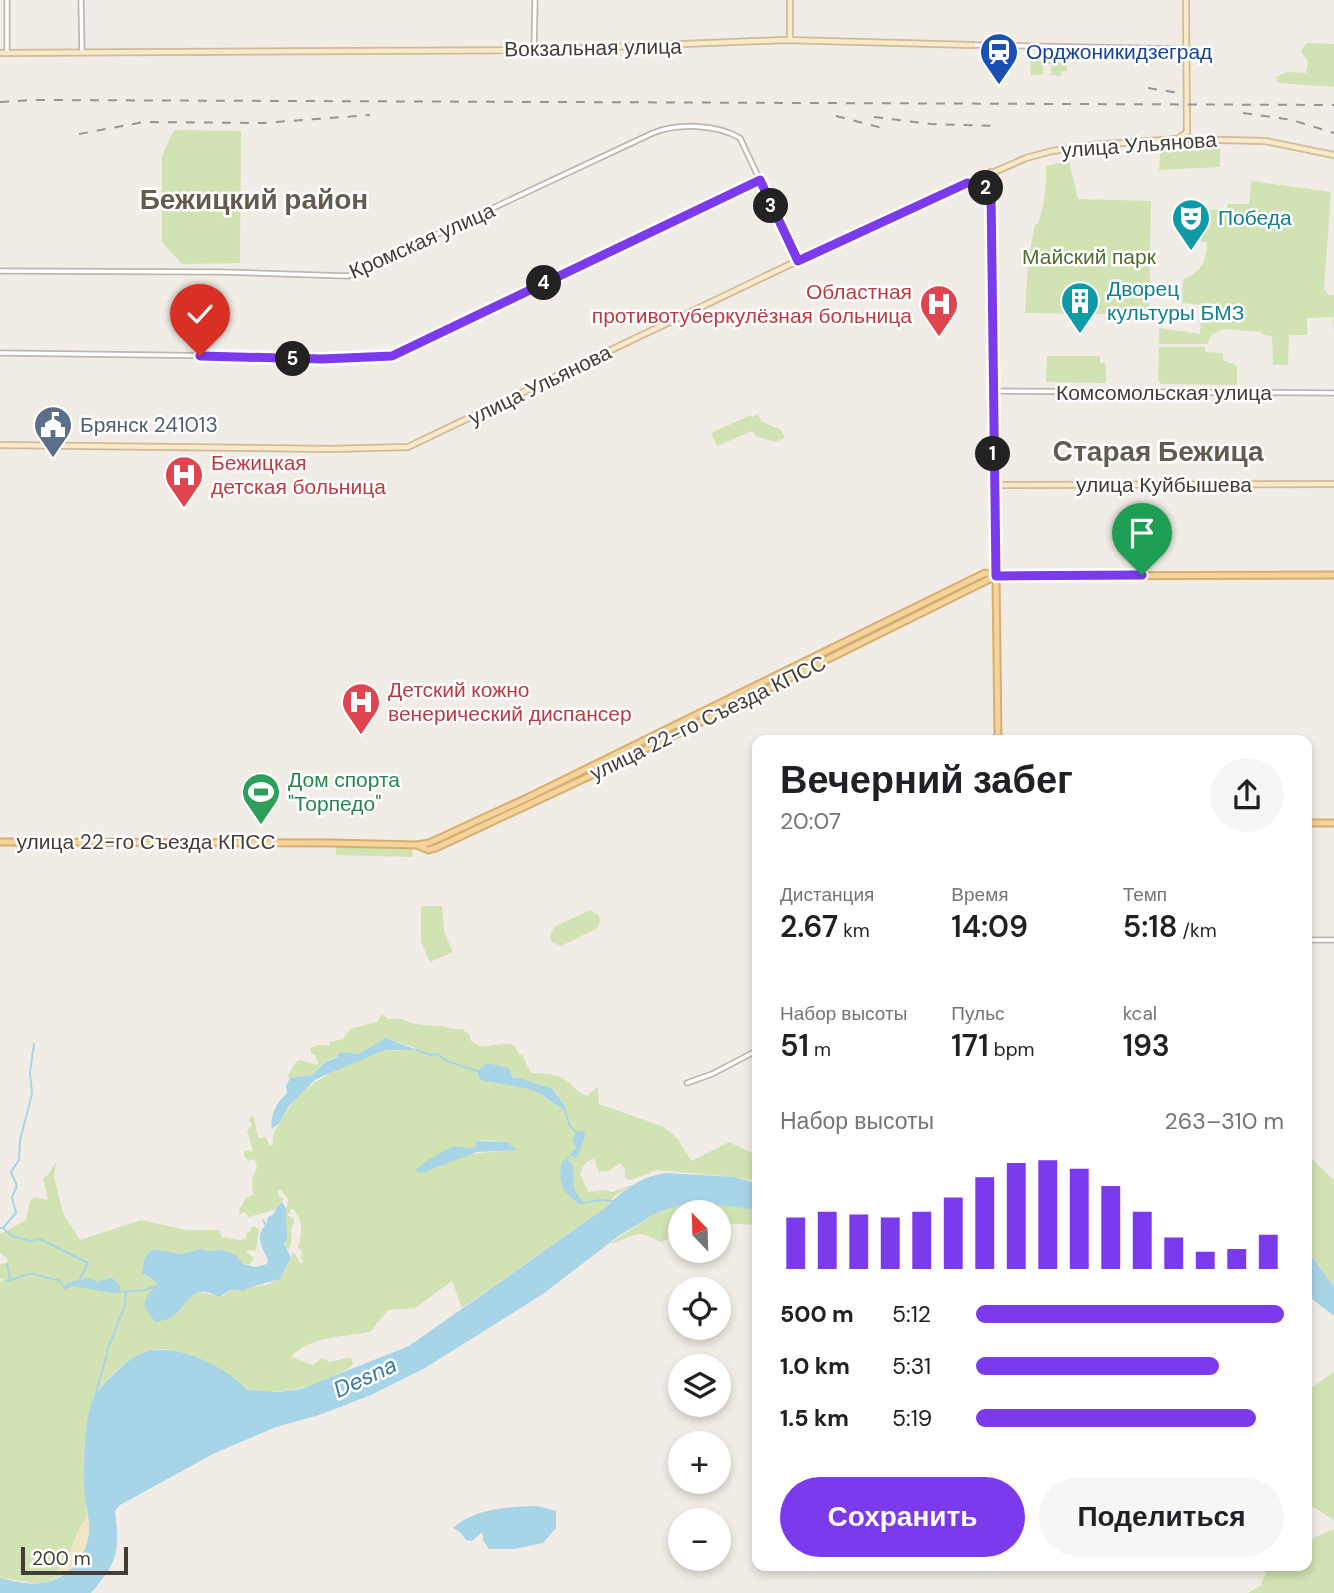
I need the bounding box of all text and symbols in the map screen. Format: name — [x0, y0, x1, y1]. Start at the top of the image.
station icon: Орджоникидзеград — [978, 31, 1020, 86]
street label: Вокзальная улица — [504, 32, 682, 64]
place label: Орджоникидзеград — [1026, 38, 1212, 66]
street label: улица Ульянова — [1060, 126, 1218, 164]
pin: 2 — [968, 170, 1004, 206]
text: 2 — [980, 175, 991, 200]
district label: Бежицкий район — [140, 181, 368, 218]
pin: 3 — [754, 188, 788, 224]
text: 3 — [765, 193, 776, 218]
street label: Кромская улица — [345, 196, 499, 286]
theatre icon: Победа — [1170, 197, 1212, 252]
place label: Победа — [1218, 204, 1292, 232]
park label: Майский парк — [1022, 243, 1157, 271]
pin: 4 — [526, 266, 562, 300]
text: 4 — [537, 270, 550, 295]
place label: Дворец культуры БМЗ — [1107, 275, 1244, 327]
place label: Областная противотуберкулёзная больница — [592, 278, 912, 330]
building icon: Дворец культуры БМЗ — [1059, 280, 1101, 335]
hospital icon: Областная противотуберкулёзная больница — [918, 283, 960, 338]
pin — [170, 284, 230, 356]
icon: check — [181, 295, 219, 333]
street label: улица Ульянова — [464, 338, 616, 432]
pin: 5 — [276, 342, 310, 376]
text: 5 — [287, 346, 298, 371]
street label: Комсомольская улица — [1056, 379, 1272, 407]
public building icon: Брянск 241013 — [32, 404, 74, 459]
place label: Брянск 241013 — [80, 411, 218, 439]
district label: Cтарая Бежица — [1052, 433, 1264, 470]
pin: 1 — [976, 436, 1010, 472]
text: 1 — [989, 441, 996, 466]
place label: Бежицкая детская больница — [211, 449, 386, 501]
hospital icon: Бежицкая детская больница — [163, 454, 205, 509]
street label: улица Куйбышева — [1076, 471, 1252, 499]
pin — [1112, 503, 1172, 575]
icon: arrive — [1123, 514, 1161, 552]
street label: улица 22-го Съезда КПСС — [585, 649, 831, 787]
place label: Детский кожно венерический диспансер — [388, 676, 632, 728]
hospital icon: Детский кожно венерический диспансер — [340, 681, 382, 736]
text: Вечерний забег — [780, 755, 1073, 805]
button: share — [1210, 758, 1284, 832]
place label: Дом спорта "Торпедо" — [288, 766, 400, 818]
sports icon: Дом спорта "Торпедо" — [240, 771, 282, 826]
text: 20:07 — [780, 806, 841, 836]
street label: улица 22-го Съезда КПСС — [16, 828, 276, 856]
text: Дистанция — [780, 882, 874, 907]
text: Время — [951, 882, 1009, 907]
text: Темп — [1123, 882, 1167, 907]
text: 2.67 — [780, 907, 838, 946]
text: 14:09 — [951, 907, 1028, 946]
text: 5:18 — [1123, 907, 1178, 946]
text: km — [838, 918, 870, 943]
text: /km — [1178, 918, 1217, 943]
text: Набор высоты — [780, 1001, 907, 1026]
text: Пульс — [951, 1001, 1005, 1026]
text: kcal — [1123, 1001, 1157, 1026]
text: 51 — [780, 1026, 809, 1065]
text: 171 — [951, 1026, 989, 1065]
text: 193 — [1123, 1026, 1170, 1065]
text: m — [809, 1037, 831, 1062]
text: bpm — [989, 1037, 1035, 1062]
text: Набор высоты — [780, 1106, 934, 1136]
text: 263–310 m — [1165, 1106, 1284, 1136]
north arrow — [668, 1200, 732, 1264]
map controls — [668, 1200, 731, 1571]
button: locate — [668, 1277, 731, 1340]
text: 500 m — [780, 1299, 854, 1329]
text: 5:12 — [892, 1299, 931, 1329]
water label: Desna — [329, 1349, 401, 1405]
text: 1.0 km — [780, 1351, 850, 1381]
text: 5:31 — [892, 1351, 931, 1381]
button: layers — [668, 1354, 731, 1417]
text: 1.5 km — [780, 1403, 849, 1433]
text: 5:19 — [892, 1403, 932, 1433]
button: + — [668, 1431, 731, 1494]
button: Сохранить — [780, 1477, 1025, 1557]
button: Поделиться — [1039, 1477, 1284, 1557]
button: − — [668, 1508, 731, 1571]
scale bar — [21, 1544, 128, 1576]
text: 200 m — [32, 1546, 91, 1571]

